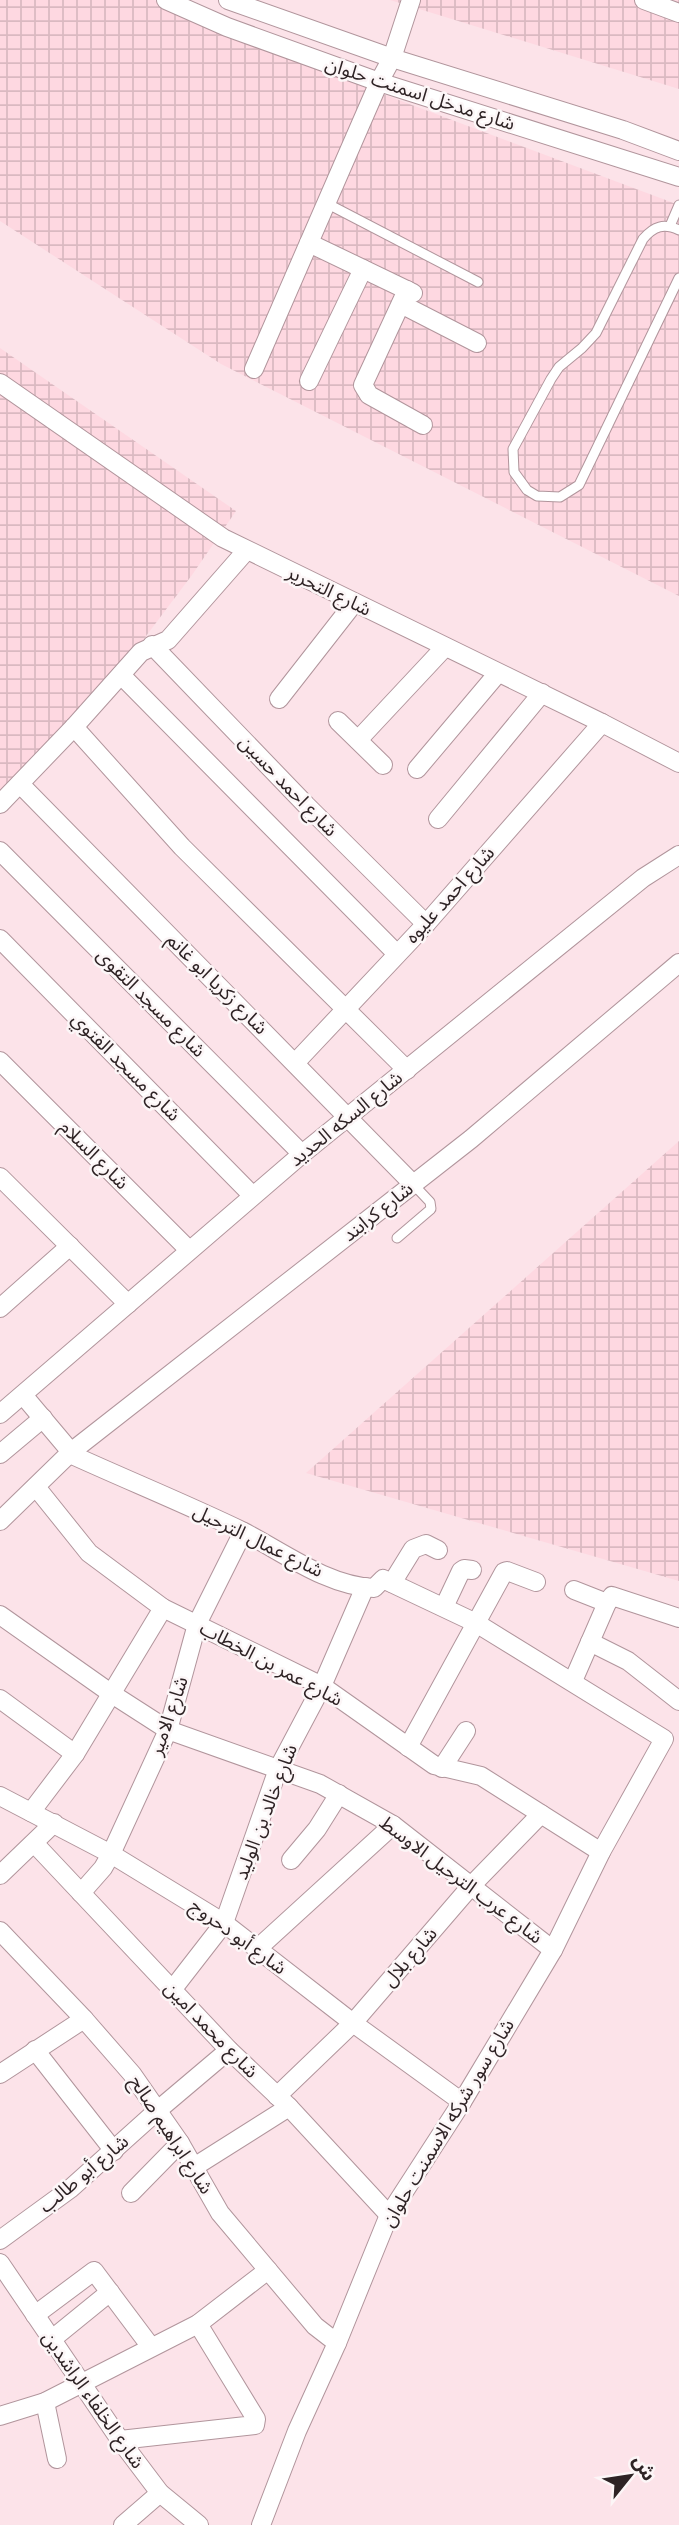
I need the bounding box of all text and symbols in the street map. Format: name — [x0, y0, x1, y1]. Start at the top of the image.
street label: شارع مدخل اسمنت حلوان — [322, 53, 518, 137]
street label: شارع التحرير — [282, 561, 375, 623]
street label: شارع احمد حسين — [233, 731, 342, 843]
street label: شارع احمد عليوه — [401, 842, 501, 949]
street label: شارع زكريا ابو غانم — [160, 929, 272, 1041]
street label: شارع مسجد التقوى — [91, 944, 210, 1063]
street label: شارع مسجد الفتوي — [65, 1008, 185, 1128]
street label: شارع السكه الحديد — [285, 1067, 408, 1173]
street label: شارع السلام — [53, 1116, 133, 1196]
street label: شارع كرابند — [338, 1178, 419, 1248]
street label: شارع عمال الترحيل — [189, 1500, 326, 1584]
street label: شارع عمر بن الخطاب — [195, 1617, 346, 1713]
street label: شارع الامير — [145, 1674, 195, 1760]
street label: شارع خالد بن الوليد — [230, 1741, 304, 1883]
street label: شارع عرب الترحيل الاوسط — [374, 1812, 547, 1950]
street label: شارع أبو دحروج — [184, 1894, 291, 1981]
street label: شارع بلال — [378, 1923, 443, 1993]
street label: شارع محمد امين — [158, 1977, 263, 2084]
street label: شارع سور شركه الاسمنت حلوان — [377, 2015, 521, 2232]
street label: شارع ابراهيم صالح — [122, 2072, 217, 2200]
street label: شارع أبو طالب — [35, 2130, 134, 2219]
street label: شارع الخلفاء الراشدين — [36, 2327, 149, 2474]
north arrow — [595, 2441, 665, 2511]
text: ش — [628, 2451, 660, 2485]

